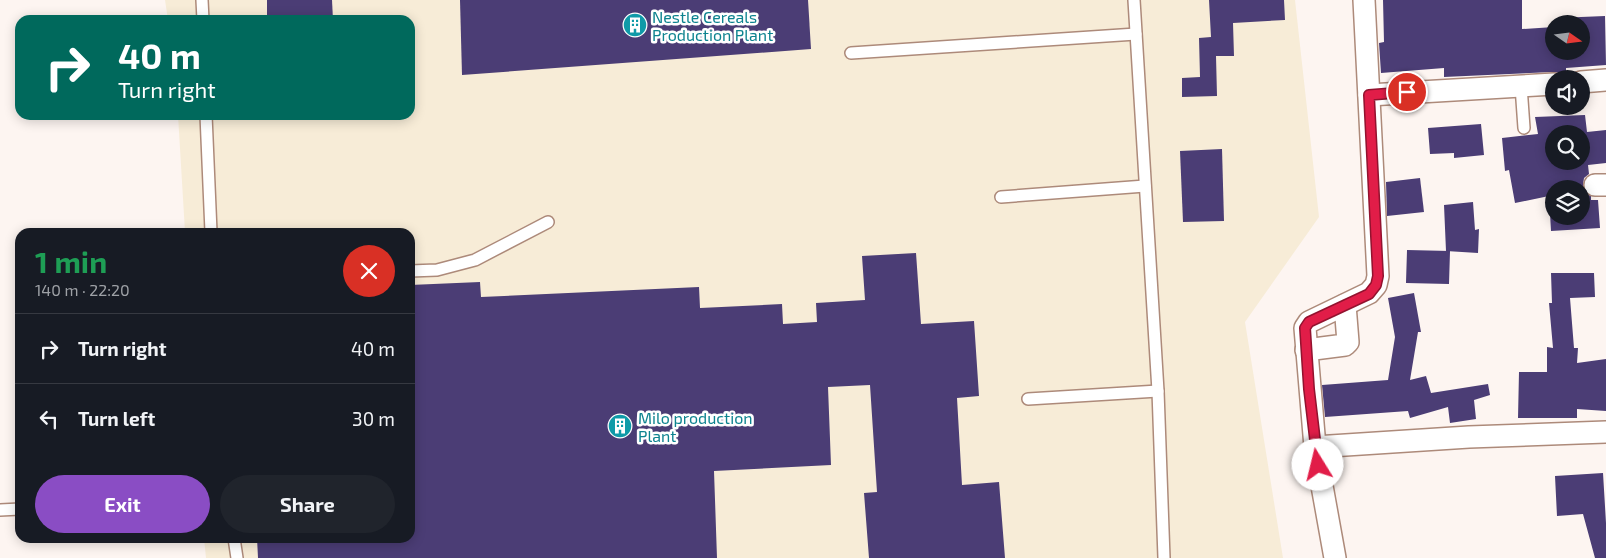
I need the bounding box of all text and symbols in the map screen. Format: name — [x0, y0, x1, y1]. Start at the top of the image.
place label: Nestle Cereals Production Plant — [652, 7, 773, 44]
building icon: Nestle Cereals Production Plant — [622, 12, 648, 38]
north arrow — [1545, 15, 1590, 60]
map controls — [1545, 15, 1590, 225]
text: 40 m — [118, 34, 201, 76]
icon: right — [35, 35, 100, 100]
button: sound — [1545, 70, 1590, 115]
pin — [1386, 71, 1428, 113]
text: Turn right — [118, 76, 216, 102]
icon: arrive — [1393, 78, 1421, 106]
button: search — [1545, 125, 1590, 170]
button: layers — [1545, 180, 1590, 225]
text: 1 min — [35, 243, 107, 279]
button: close — [343, 245, 395, 297]
text: 140 m · 22:20 — [35, 280, 130, 299]
icon: right — [35, 335, 63, 363]
text: Turn right — [78, 337, 166, 360]
text: 40 m — [351, 337, 395, 360]
icon: left — [35, 405, 63, 433]
text: Turn left — [78, 407, 155, 430]
text: 30 m — [352, 407, 395, 430]
place label: Milo production Plant — [638, 408, 753, 445]
building icon: Milo production Plant — [607, 413, 633, 439]
position arrow — [1291, 438, 1343, 490]
button: Exit — [35, 475, 210, 533]
button: Share — [220, 475, 395, 533]

